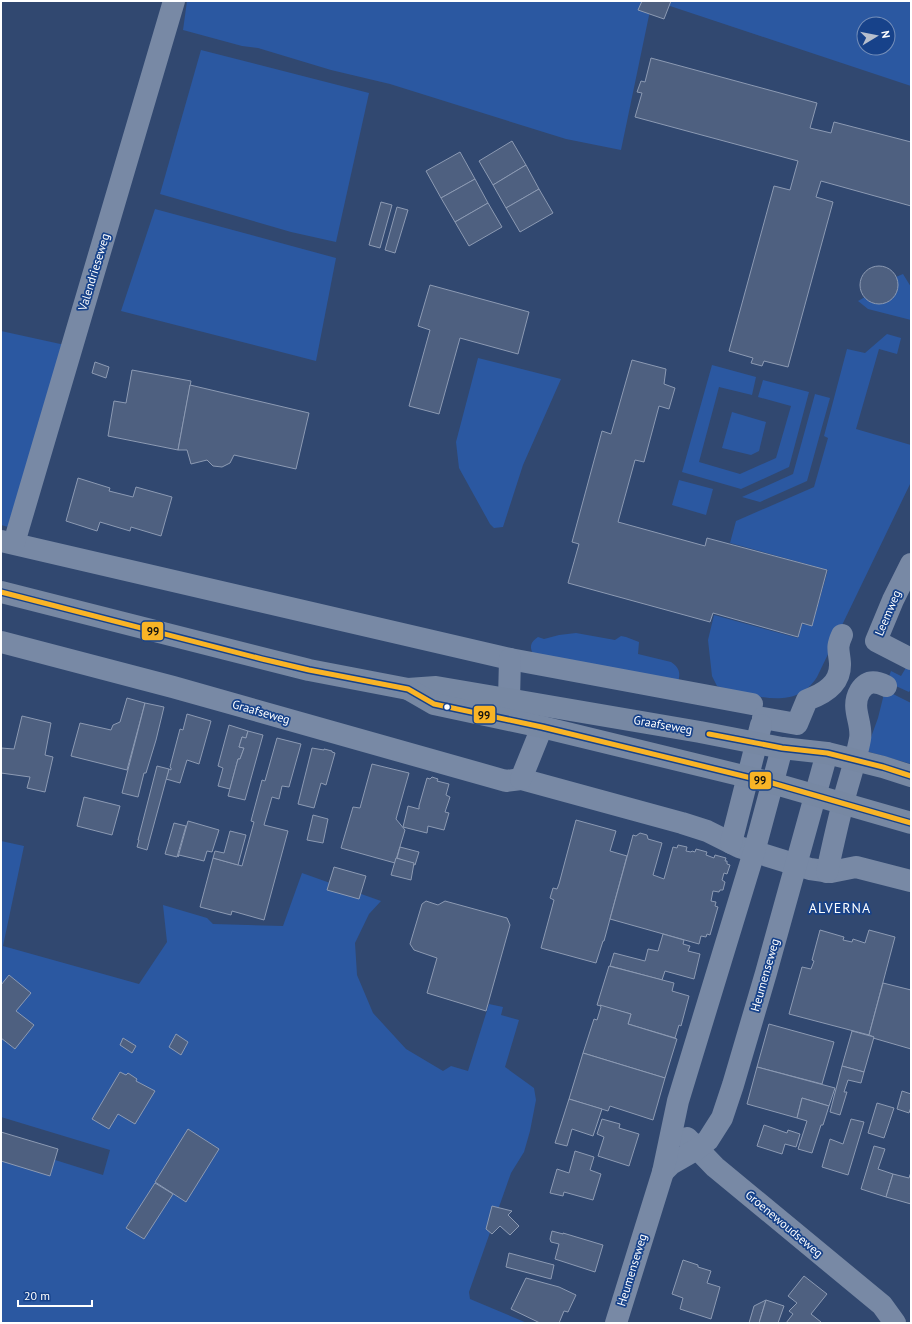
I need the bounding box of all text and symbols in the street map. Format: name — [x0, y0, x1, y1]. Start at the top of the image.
north arrow — [856, 16, 896, 56]
text: N — [878, 29, 893, 39]
street label: Valendrieseweg — [74, 231, 112, 313]
street label: Leemweg — [871, 588, 904, 638]
line badge: 99 — [141, 621, 164, 641]
text: 99 — [147, 624, 159, 638]
street label: Graafseweg — [231, 696, 292, 727]
unlabelled marker — [442, 702, 452, 712]
line badge: 99 — [473, 705, 496, 724]
text: 99 — [478, 708, 490, 722]
street label: Graafseweg — [633, 712, 694, 737]
line badge: 99 — [749, 771, 772, 790]
text: 99 — [754, 773, 766, 787]
district label: ALVERNA — [809, 899, 871, 917]
street label: Heumenseweg — [747, 937, 782, 1013]
street label: Groenewoudseweg — [742, 1187, 826, 1260]
street label: Heumenseweg — [613, 1232, 650, 1308]
scale bar — [18, 1282, 92, 1308]
text: 20 m — [24, 1288, 50, 1303]

